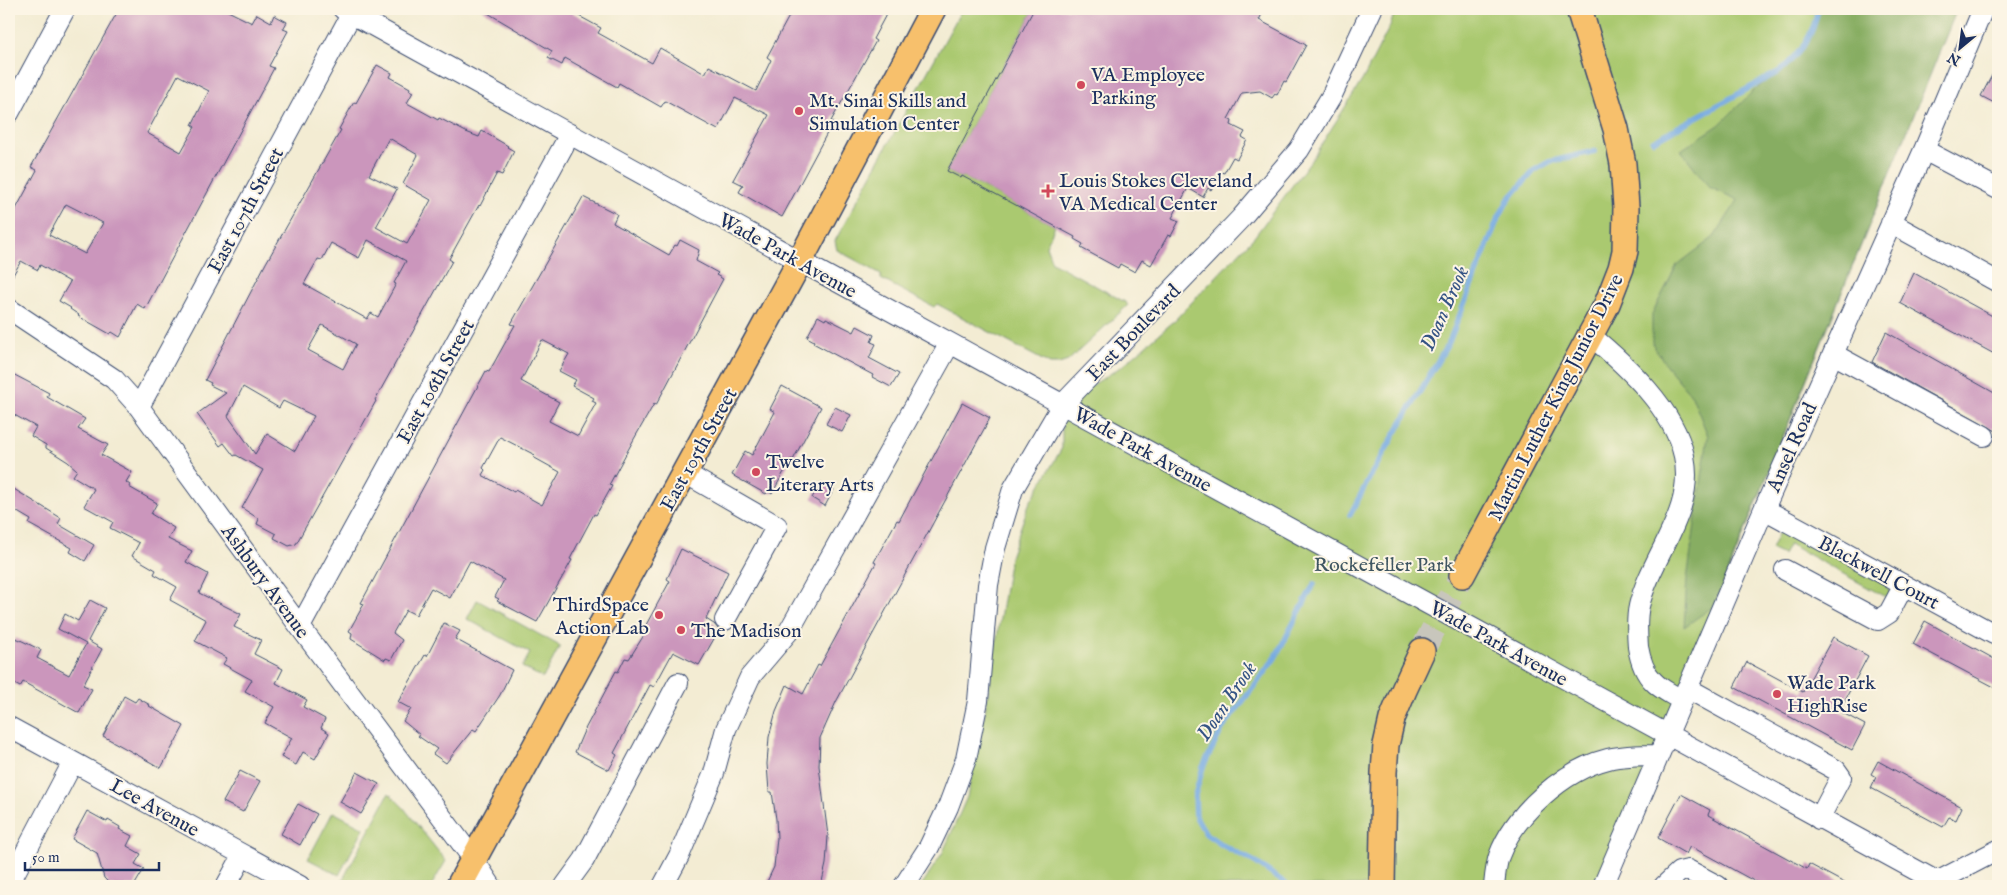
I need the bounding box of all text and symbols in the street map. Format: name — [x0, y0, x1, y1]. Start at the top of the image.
north arrow — [1934, 22, 1984, 72]
text: N — [1945, 48, 1965, 70]
place label: VA Employee Parking — [1090, 63, 1205, 111]
marker: VA Employee Parking — [1075, 79, 1087, 91]
place label: Mt. Sinai Skills and Simulation Center — [809, 89, 967, 137]
marker: Mt. Sinai Skills and Simulation Center — [793, 105, 805, 117]
street label: East 107th Street — [203, 143, 290, 278]
place label: Louis Stokes Cleveland VA Medical Center — [1058, 169, 1253, 217]
marker: Louis Stokes Cleveland VA Medical Center — [1041, 184, 1055, 198]
street label: Wade Park Avenue — [714, 208, 861, 305]
water label: Doan Brook — [1415, 262, 1476, 355]
street label: Martin Luther King Junior Drive — [1483, 270, 1630, 525]
street label: East Boulevard — [1082, 279, 1187, 387]
street label: East 106th Street — [392, 315, 481, 448]
street label: East 105th Street — [655, 384, 743, 516]
street label: Ansel Road — [1761, 399, 1823, 497]
street label: Wade Park Avenue — [1069, 402, 1216, 499]
place label: Twelve Literary Arts — [766, 450, 874, 498]
marker: Twelve Literary Arts — [750, 466, 762, 478]
street label: Ashbury Avenue — [214, 519, 315, 644]
street label: Blackwell Court — [1813, 531, 1943, 616]
park label: Rockefeller Park — [1314, 553, 1454, 578]
place label: ThirdSpace Action Lab — [553, 593, 649, 641]
street label: Wade Park Avenue — [1425, 596, 1572, 693]
marker: ThirdSpace Action Lab — [653, 609, 665, 621]
place label: The Madison — [691, 619, 802, 644]
marker: The Madison — [675, 624, 687, 636]
water label: Doan Brook — [1191, 657, 1264, 747]
place label: Wade Park HighRise — [1787, 671, 1876, 719]
marker: Wade Park HighRise — [1771, 688, 1783, 700]
street label: Lee Avenue — [105, 774, 203, 843]
scale bar — [25, 840, 159, 872]
text: 50 m — [32, 848, 60, 867]

